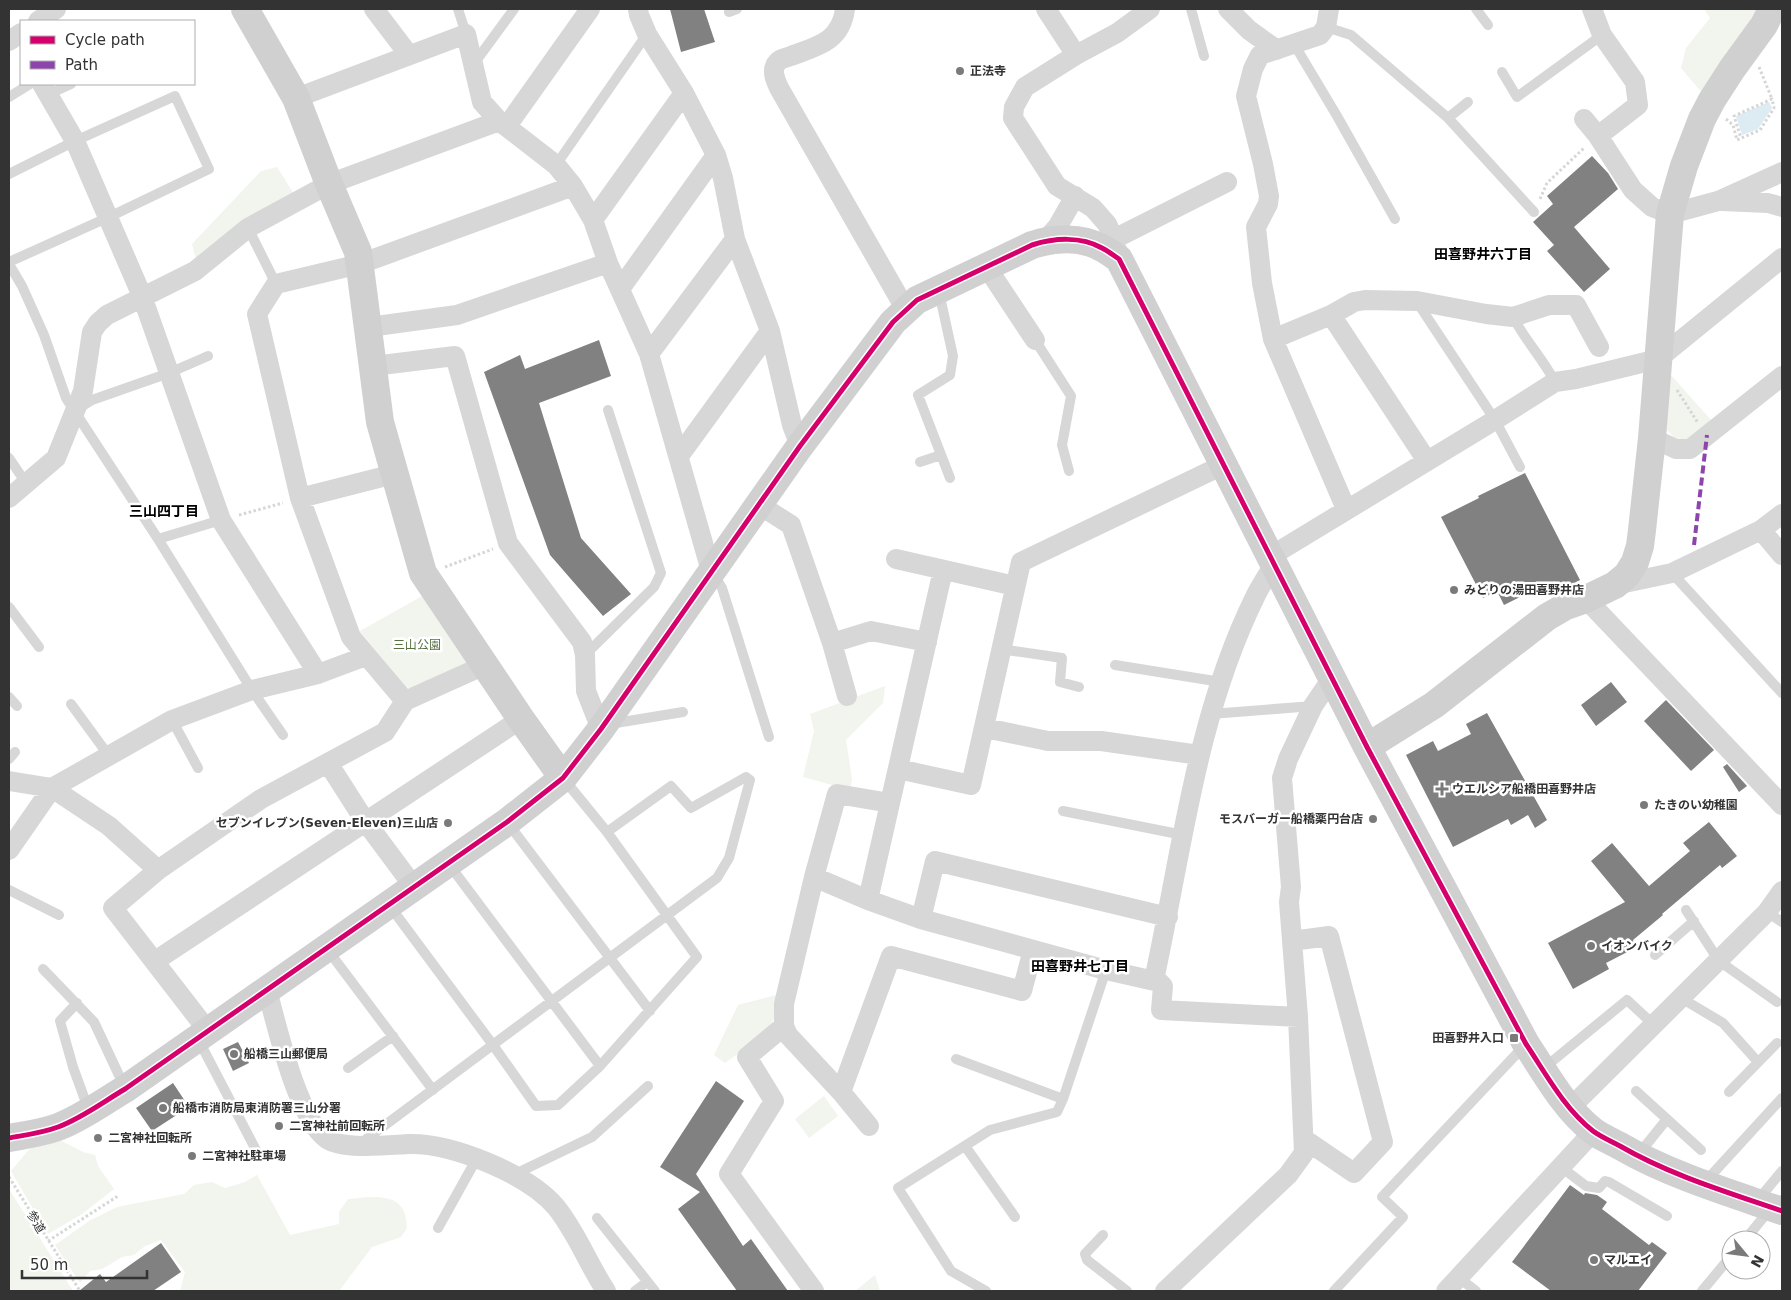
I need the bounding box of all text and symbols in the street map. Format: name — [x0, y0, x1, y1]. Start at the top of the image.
legend — [20, 20, 195, 85]
text: Cycle path — [65, 31, 145, 49]
text: Path — [65, 56, 98, 74]
place label: 正法寺 — [970, 64, 1006, 78]
marker: 正法寺 — [954, 65, 966, 77]
district label: 田喜野井六丁目 — [1434, 246, 1532, 262]
district label: 三山四丁目 — [129, 503, 199, 519]
place label: みどりの湯田喜野井店 — [1464, 583, 1584, 597]
marker: みどりの湯田喜野井店 — [1448, 584, 1460, 596]
park label: 三山公園 — [393, 638, 441, 652]
place label: ウエルシア船橋田喜野井店 — [1452, 782, 1596, 796]
marker: ウエルシア船橋田喜野井店 — [1436, 783, 1448, 795]
place label: たきのい幼稚園 — [1654, 798, 1738, 812]
marker: たきのい幼稚園 — [1638, 799, 1650, 811]
place label: モスバーガー船橋薬円台店 — [1219, 812, 1363, 826]
marker: モスバーガー船橋薬円台店 — [1367, 813, 1379, 825]
place label: セブンイレブン(Seven-Eleven)三山店 — [216, 816, 438, 830]
marker: セブンイレブン(Seven-Eleven)三山店 — [442, 817, 454, 829]
place label: イオンバイク — [1601, 939, 1673, 953]
marker: イオンバイク — [1585, 940, 1597, 952]
district label: 田喜野井七丁目 — [1031, 958, 1129, 974]
place label: 田喜野井入口 — [1432, 1031, 1504, 1045]
marker: 田喜野井入口 — [1508, 1032, 1520, 1044]
place label: 船橋三山郵便局 — [244, 1047, 328, 1061]
marker: 船橋三山郵便局 — [228, 1048, 240, 1060]
place label: 船橋市消防局東消防署三山分署 — [173, 1101, 341, 1115]
marker: 船橋市消防局東消防署三山分署 — [157, 1102, 169, 1114]
place label: 二宮神社前回転所 — [289, 1119, 385, 1133]
marker: 二宮神社前回転所 — [273, 1120, 285, 1132]
place label: 二宮神社回転所 — [108, 1131, 192, 1145]
marker: 二宮神社回転所 — [92, 1132, 104, 1144]
place label: 二宮神社駐車場 — [202, 1149, 286, 1163]
marker: 二宮神社駐車場 — [186, 1150, 198, 1162]
street label: 参道 — [24, 1208, 48, 1236]
north arrow — [1721, 1230, 1771, 1280]
scale bar — [22, 1248, 148, 1280]
text: N — [1748, 1252, 1767, 1270]
place label: マルエイ — [1604, 1253, 1652, 1267]
marker: マルエイ — [1588, 1254, 1600, 1266]
text: 50 m — [30, 1256, 68, 1274]

